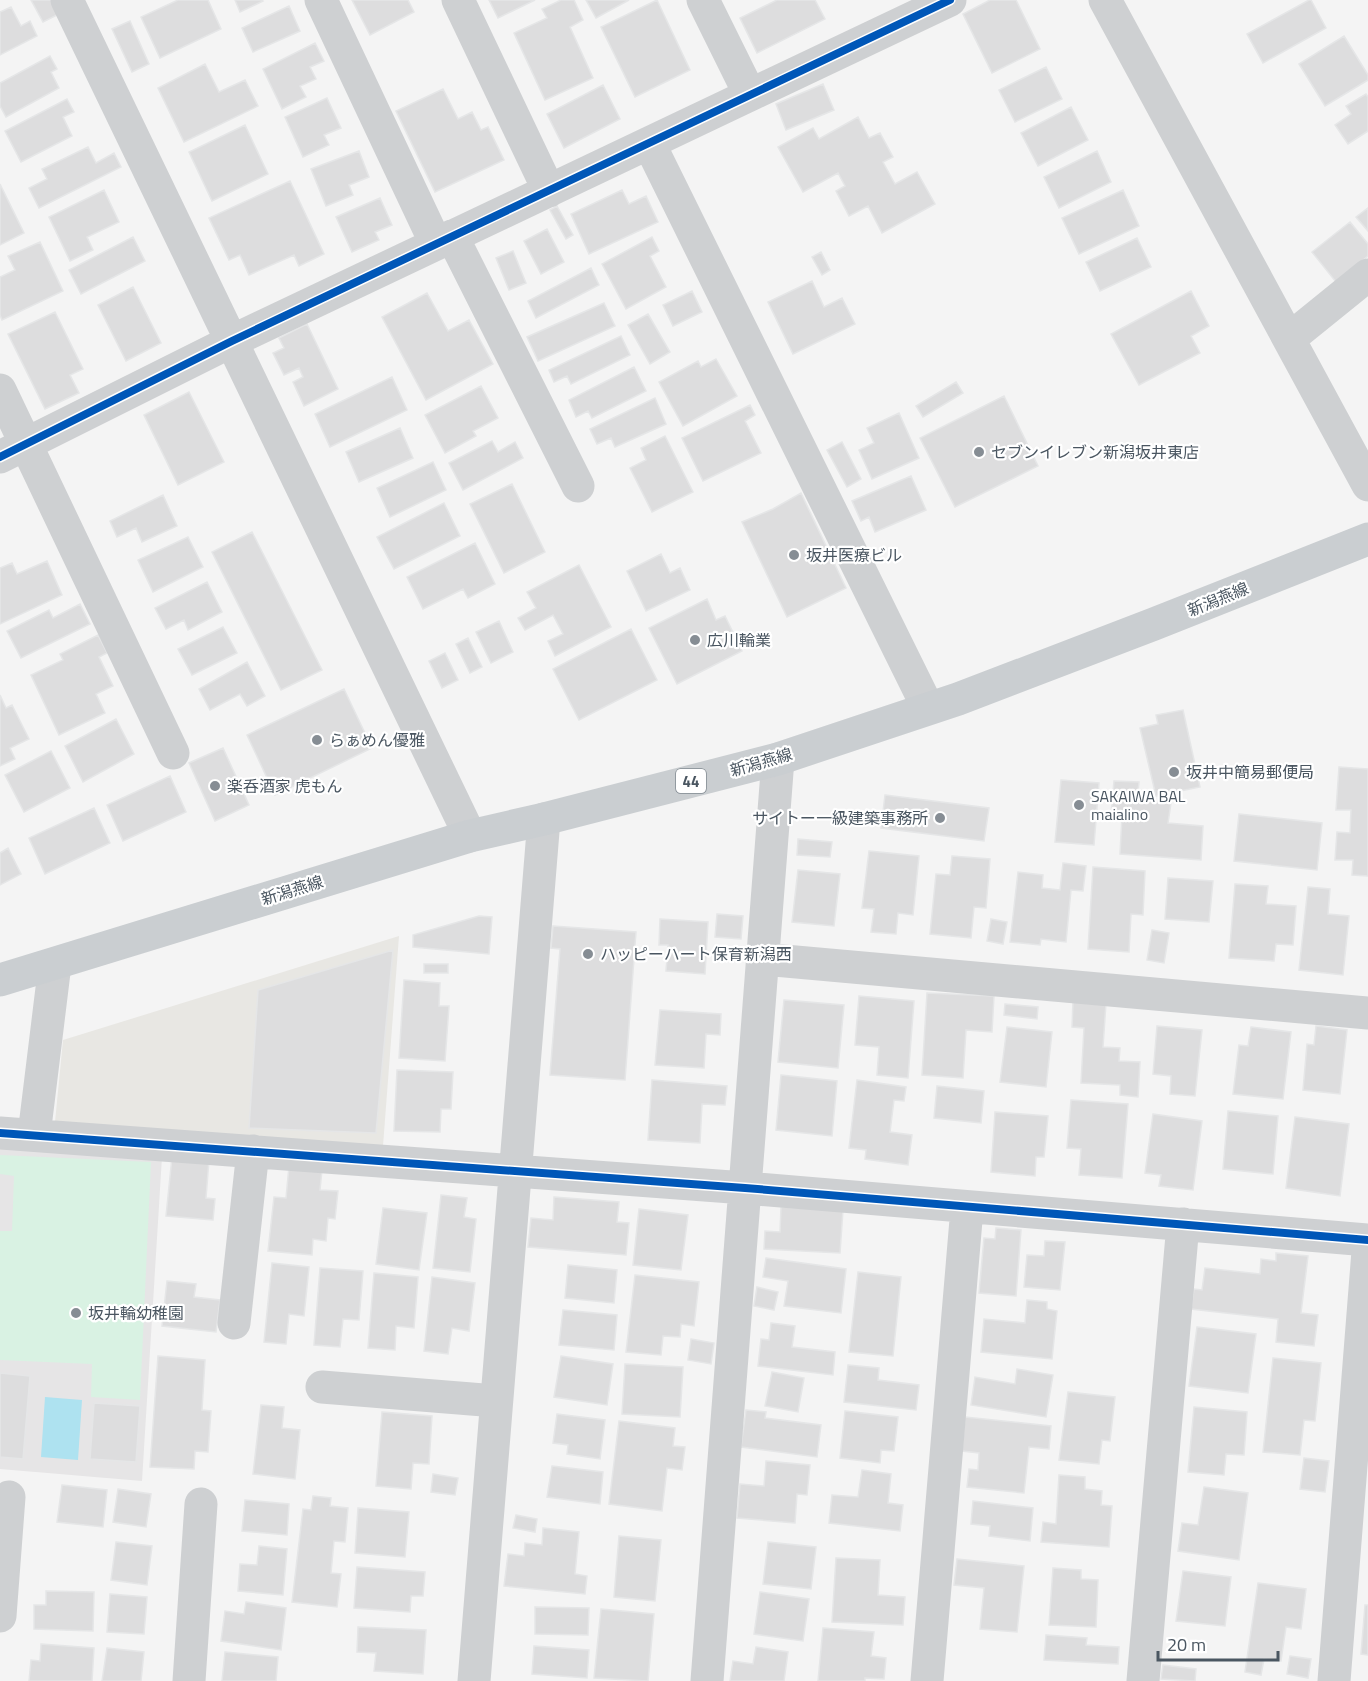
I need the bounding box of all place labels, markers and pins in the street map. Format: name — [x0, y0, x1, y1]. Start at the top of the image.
place label: セブンイレブン新潟坂井東店 — [991, 440, 1199, 464]
marker: セブンイレブン新潟坂井東店 — [972, 445, 986, 459]
place label: 坂井医療ビル — [806, 543, 902, 567]
marker: 坂井医療ビル — [787, 548, 801, 562]
place label: 広川輪業 — [707, 628, 771, 652]
marker: 広川輪業 — [688, 633, 702, 647]
place label: らぁめん優雅 — [329, 728, 425, 752]
marker: らぁめん優雅 — [310, 733, 324, 747]
place label: 坂井中簡易郵便局 — [1186, 760, 1314, 784]
marker: 坂井中簡易郵便局 — [1167, 765, 1181, 779]
place label: 楽呑酒家 虎もん — [227, 774, 343, 798]
marker: 楽呑酒家 虎もん — [208, 779, 222, 793]
place label: SAKAIWA BAL maialino — [1091, 784, 1186, 826]
marker: SAKAIWA BAL maialino — [1072, 798, 1086, 812]
place label: サイトー一級建築事務所 — [752, 806, 928, 830]
marker: サイトー一級建築事務所 — [933, 811, 947, 825]
place label: ハッピーハート保育新潟西 — [600, 942, 792, 966]
marker: ハッピーハート保育新潟西 — [581, 947, 595, 961]
place label: 坂井輪幼稚園 — [88, 1301, 184, 1325]
marker: 坂井輪幼稚園 — [69, 1306, 83, 1320]

